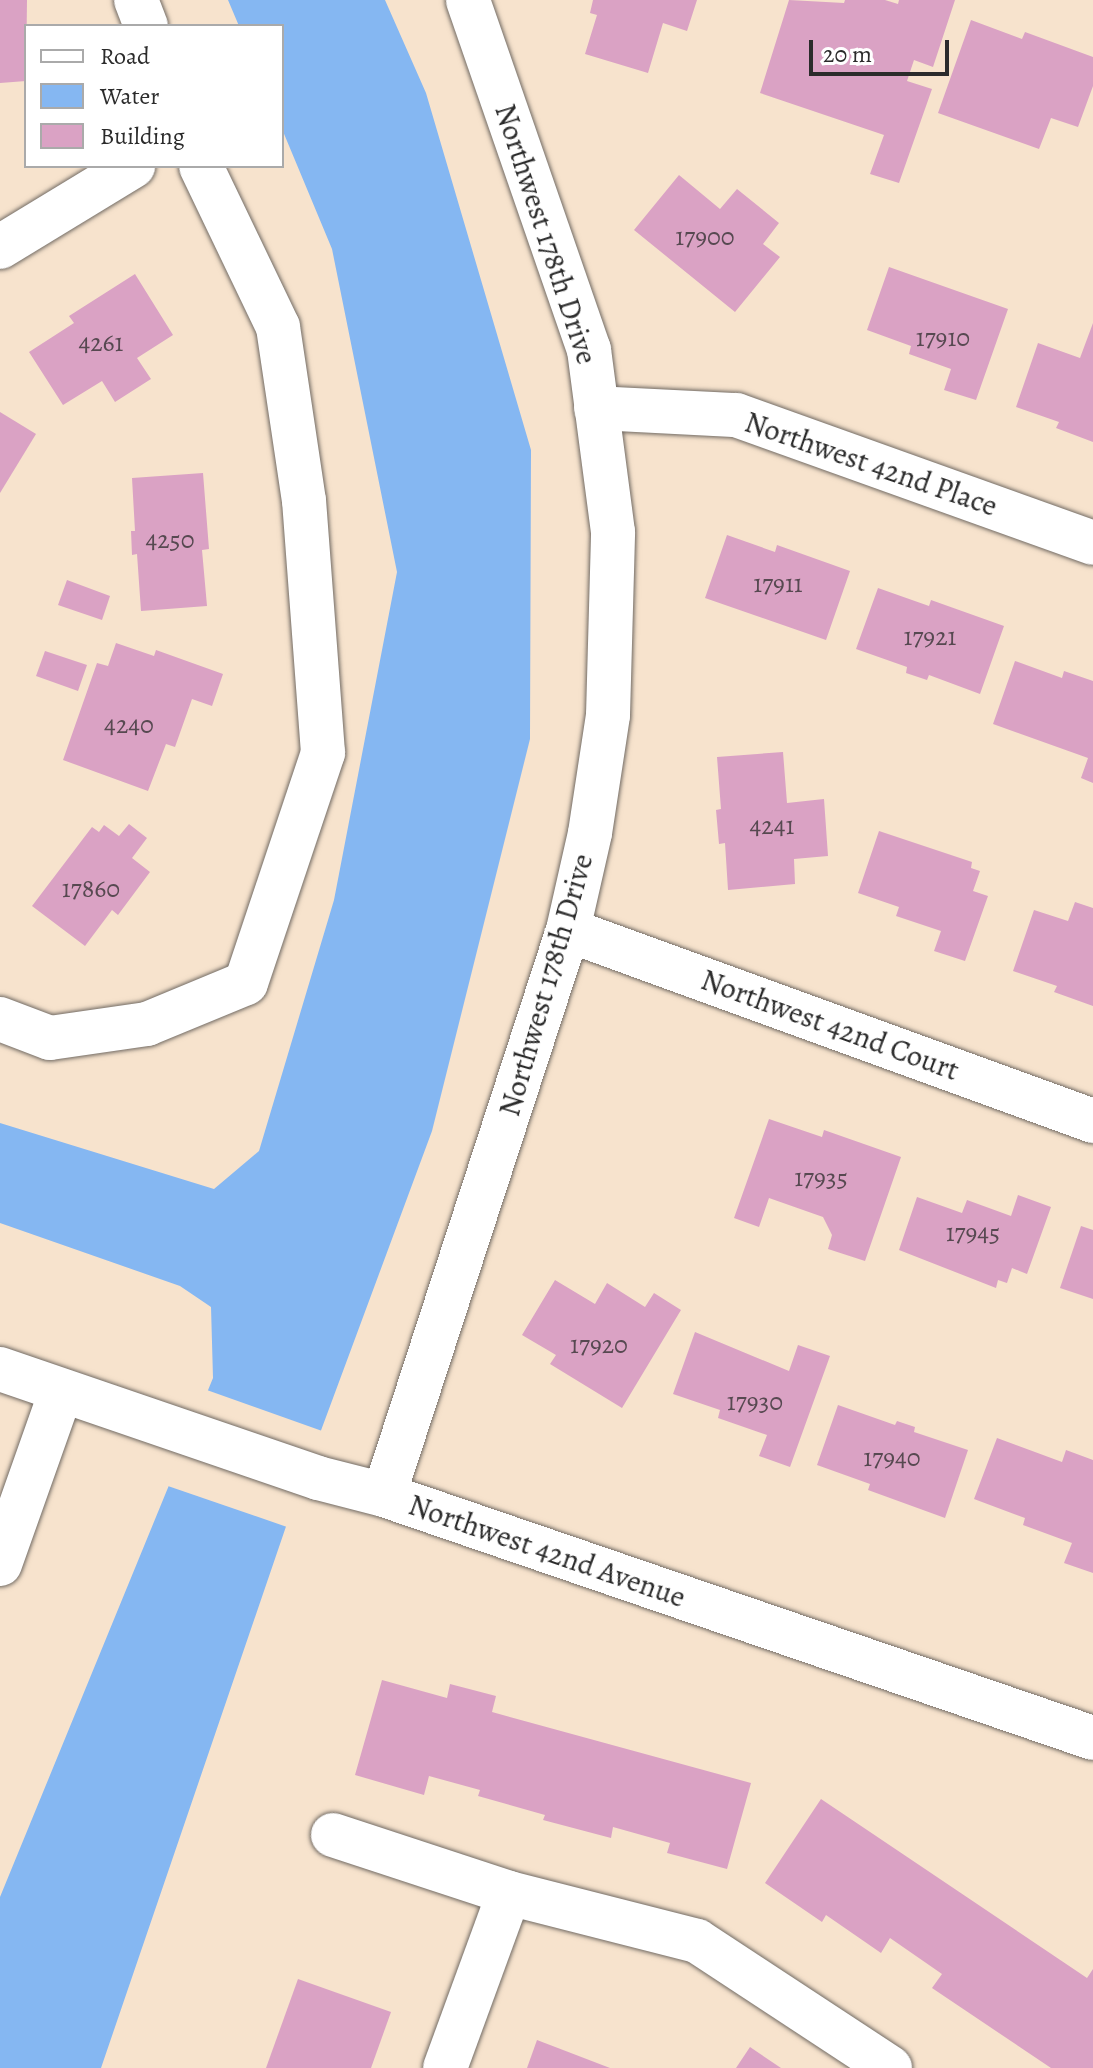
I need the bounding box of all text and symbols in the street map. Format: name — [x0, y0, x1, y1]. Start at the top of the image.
legend — [24, 24, 284, 168]
scale bar — [813, 24, 953, 74]
text: 20 m — [823, 38, 872, 70]
text: Road — [100, 40, 150, 72]
text: Water — [100, 80, 160, 112]
street label: Northwest 178th Drive — [487, 99, 605, 369]
text: Building — [100, 120, 185, 152]
house number: 17900 — [675, 221, 735, 253]
house number: 17910 — [916, 322, 970, 354]
house number: 4261 — [78, 327, 124, 359]
street label: Northwest 42nd Place — [740, 404, 1002, 524]
house number: 4250 — [145, 524, 195, 556]
house number: 17911 — [753, 568, 803, 600]
house number: 17921 — [904, 621, 956, 653]
house number: 4240 — [104, 709, 154, 741]
house number: 4241 — [750, 810, 794, 842]
street label: Northwest 178th Drive — [491, 850, 601, 1120]
house number: 17860 — [62, 873, 120, 905]
street label: Northwest 42nd Court — [696, 962, 964, 1088]
house number: 17935 — [794, 1162, 848, 1194]
house number: 17945 — [946, 1217, 1000, 1249]
house number: 17920 — [570, 1329, 628, 1361]
house number: 17930 — [727, 1386, 783, 1418]
house number: 17940 — [863, 1442, 921, 1474]
street label: Northwest 42nd Avenue — [404, 1487, 690, 1615]

